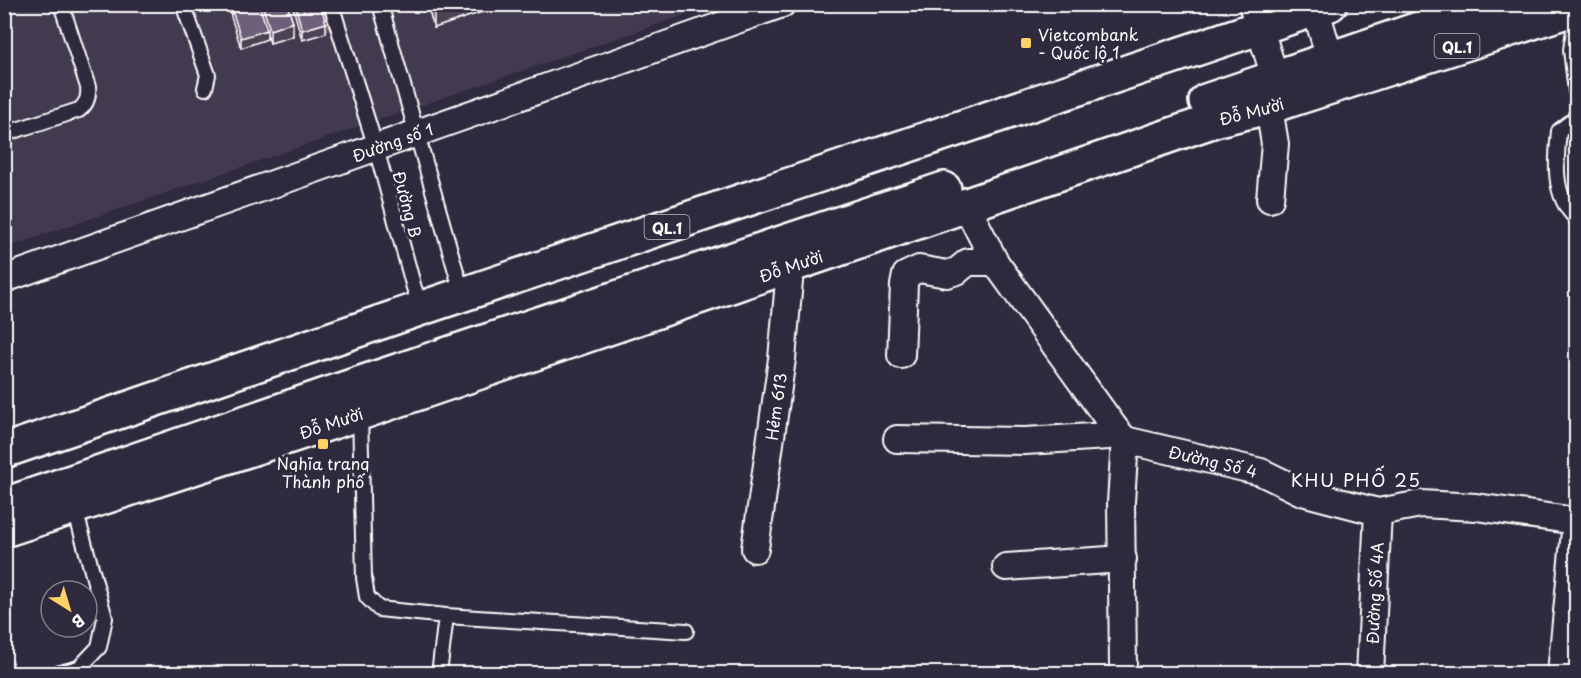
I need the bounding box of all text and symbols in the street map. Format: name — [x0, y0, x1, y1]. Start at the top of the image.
place label: Vietcombank - Quốc lộ 1 — [1038, 22, 1139, 64]
road number: QL.1 — [1434, 34, 1480, 58]
marker: Vietcombank - Quốc lộ 1 — [1019, 36, 1033, 50]
street label: Đỗ Mười — [1216, 91, 1287, 130]
street label: Đường số 1 — [349, 116, 436, 167]
street label: Đường B — [388, 168, 428, 240]
road number: QL.1 — [644, 215, 690, 239]
street label: Đỗ Mười — [756, 243, 826, 287]
street label: Hẻm 613 — [759, 371, 792, 442]
street label: Đỗ Mười — [296, 401, 366, 444]
marker: Nghĩa trang Thành phố — [316, 437, 330, 451]
street label: Đường Số 4 — [1166, 439, 1260, 483]
place label: Nghĩa trang Thành phố — [277, 451, 369, 493]
district label: KHU PHỐ 25 — [1291, 465, 1421, 493]
street label: Đường Số 4A — [1359, 541, 1389, 645]
north arrow — [39, 579, 99, 639]
text: B — [67, 609, 90, 635]

